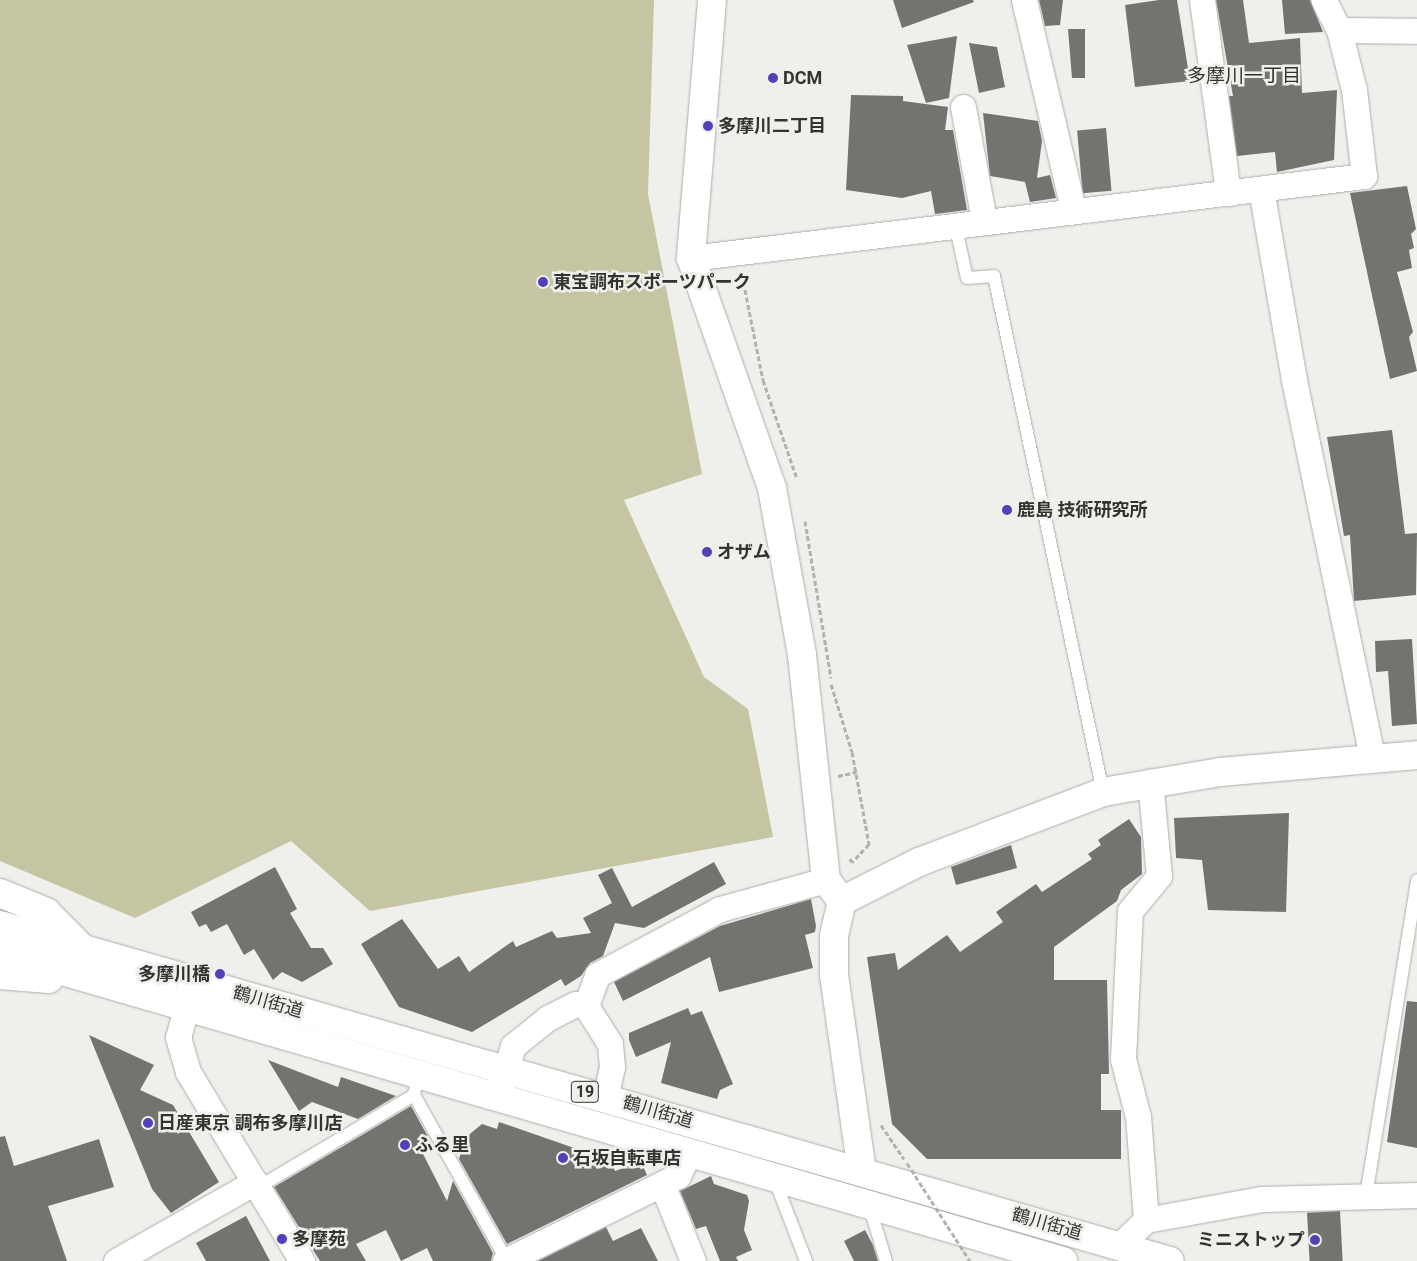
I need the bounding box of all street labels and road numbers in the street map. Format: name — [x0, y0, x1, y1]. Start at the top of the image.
street label: 鶴川街道 — [230, 982, 306, 1022]
road number: 19 — [570, 1078, 600, 1106]
street label: 鶴川街道 — [620, 1092, 696, 1132]
street label: 鶴川街道 — [1009, 1204, 1085, 1244]

